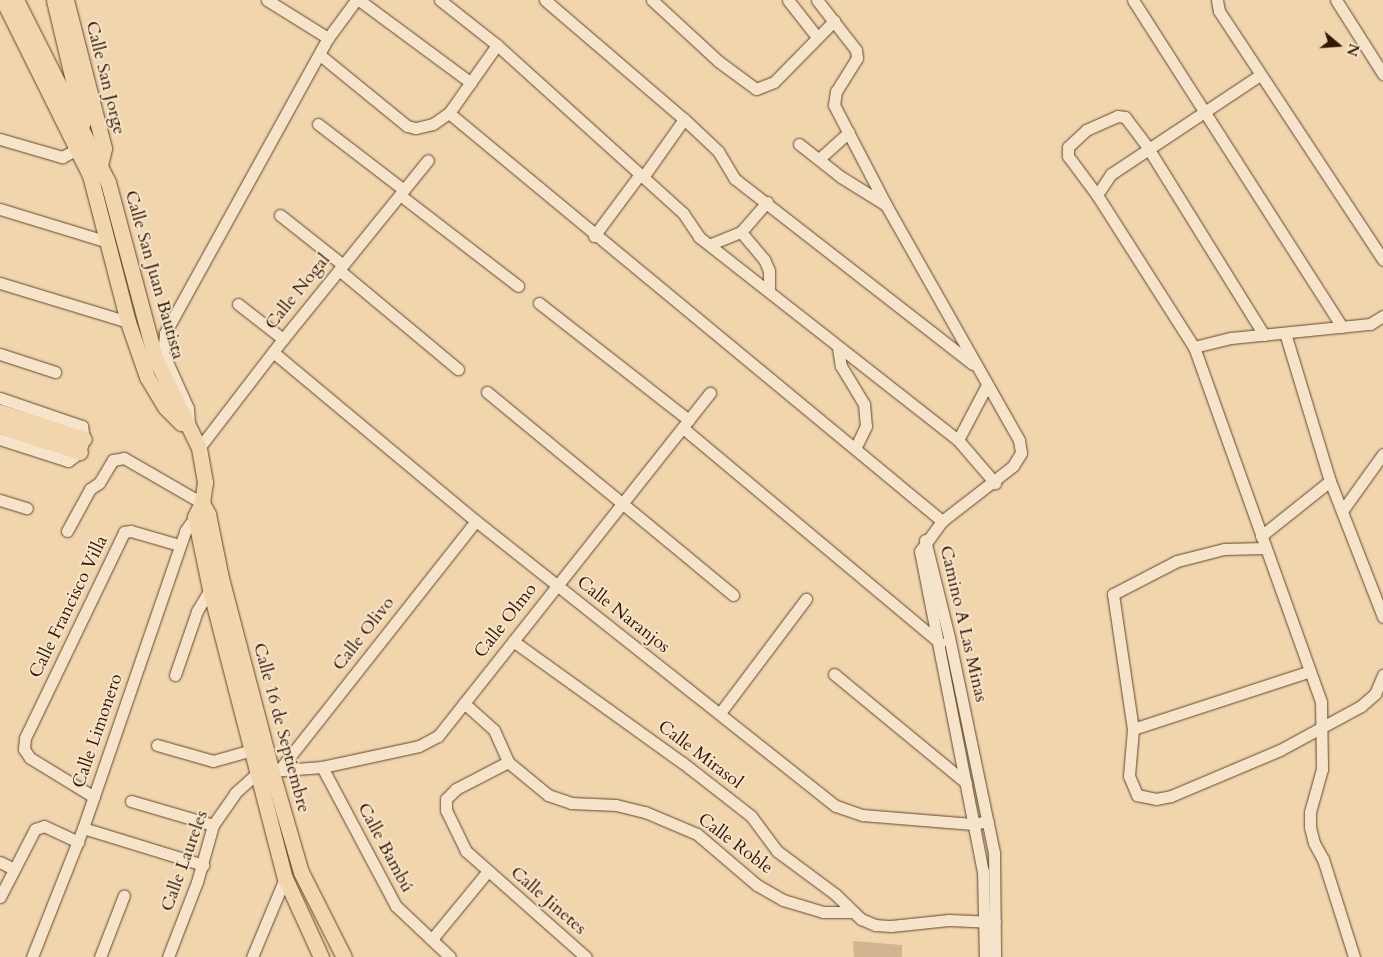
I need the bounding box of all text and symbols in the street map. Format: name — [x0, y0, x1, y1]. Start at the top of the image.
street label: Calle San Jorge — [80, 19, 130, 137]
north arrow — [1313, 20, 1363, 70]
text: N — [1342, 41, 1364, 59]
street label: Calle San Juan Bautista — [120, 188, 188, 362]
street label: Calle Nogal — [261, 250, 335, 334]
street label: Calle Francisco Villa — [25, 532, 113, 682]
street label: Camino A Las Minas — [934, 544, 992, 704]
street label: Calle Naranjos — [572, 572, 674, 658]
street label: Calle Olmo — [470, 579, 542, 663]
street label: Calle Olivo — [328, 593, 400, 675]
street label: Calle 16 de Septiembre — [248, 641, 314, 815]
street label: Calle Limonero — [68, 671, 128, 791]
street label: Calle Mirasol — [653, 716, 747, 794]
street label: Calle Bambú — [352, 799, 418, 897]
street label: Calle Laureles — [157, 808, 213, 914]
street label: Calle Roble — [693, 809, 777, 879]
street label: Calle Jinetes — [506, 862, 590, 940]

